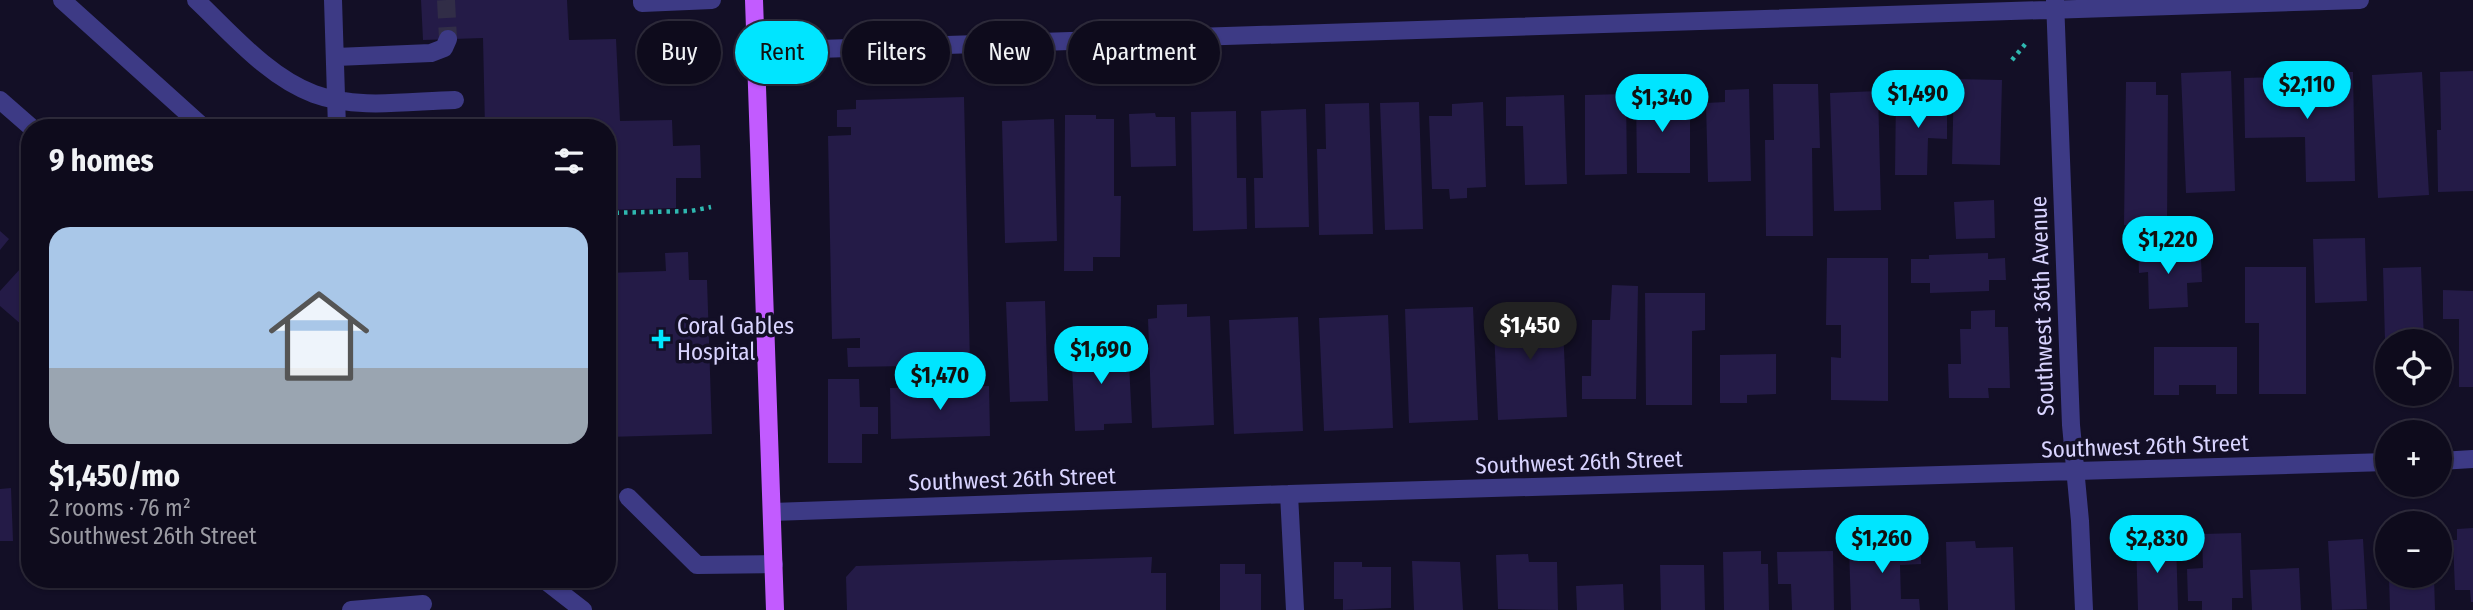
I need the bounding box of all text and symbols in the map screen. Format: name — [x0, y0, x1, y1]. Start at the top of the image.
chip: Buy — [637, 21, 721, 84]
chip: Rent — [735, 21, 828, 84]
chip: Filters — [842, 21, 950, 84]
chip: New — [964, 21, 1054, 84]
chip: Apartment — [1068, 21, 1220, 84]
pin: $2,110 — [2250, 61, 2364, 121]
text: $2,110 — [2279, 70, 2335, 98]
pin: $1,490 — [1861, 71, 1975, 130]
pin: $1,340 — [1605, 74, 1719, 134]
text: $1,490 — [1888, 79, 1948, 107]
text: $1,340 — [1631, 83, 1693, 111]
icon: filters — [550, 142, 588, 180]
text: 9 homes — [49, 143, 154, 179]
street label: Southwest 36th Avenue — [2024, 195, 2060, 417]
pin: $1,220 — [2111, 216, 2225, 276]
text: $1,220 — [2138, 225, 2198, 253]
icon: home — [256, 273, 382, 399]
pin: $1,450 — [1473, 302, 1587, 362]
text: $1,450 — [1500, 311, 1560, 339]
place label: Coral Gables Hospital — [677, 312, 794, 366]
pin: $1,690 — [1044, 326, 1158, 386]
marker: Coral Gables Hospital — [651, 329, 671, 349]
map controls — [2375, 329, 2452, 588]
button: locate — [2375, 329, 2452, 406]
text: $1,690 — [1070, 335, 1132, 363]
pin: $1,470 — [883, 352, 997, 412]
text: $1,470 — [911, 361, 969, 389]
button: + — [2375, 420, 2452, 497]
street label: Southwest 26th Street — [2041, 428, 2250, 464]
street label: Southwest 26th Street — [1475, 444, 1684, 480]
text: $1,450/mo — [49, 458, 180, 494]
street label: Southwest 26th Street — [908, 461, 1117, 497]
text: 2 rooms · 76 m² — [49, 494, 191, 522]
button: − — [2375, 511, 2452, 588]
pin: $1,260 — [1825, 516, 1939, 575]
pin: $2,830 — [2100, 516, 2214, 575]
text: Southwest 26th Street — [49, 522, 257, 550]
text: $1,260 — [1852, 524, 1912, 552]
text: $2,830 — [2126, 524, 2188, 552]

